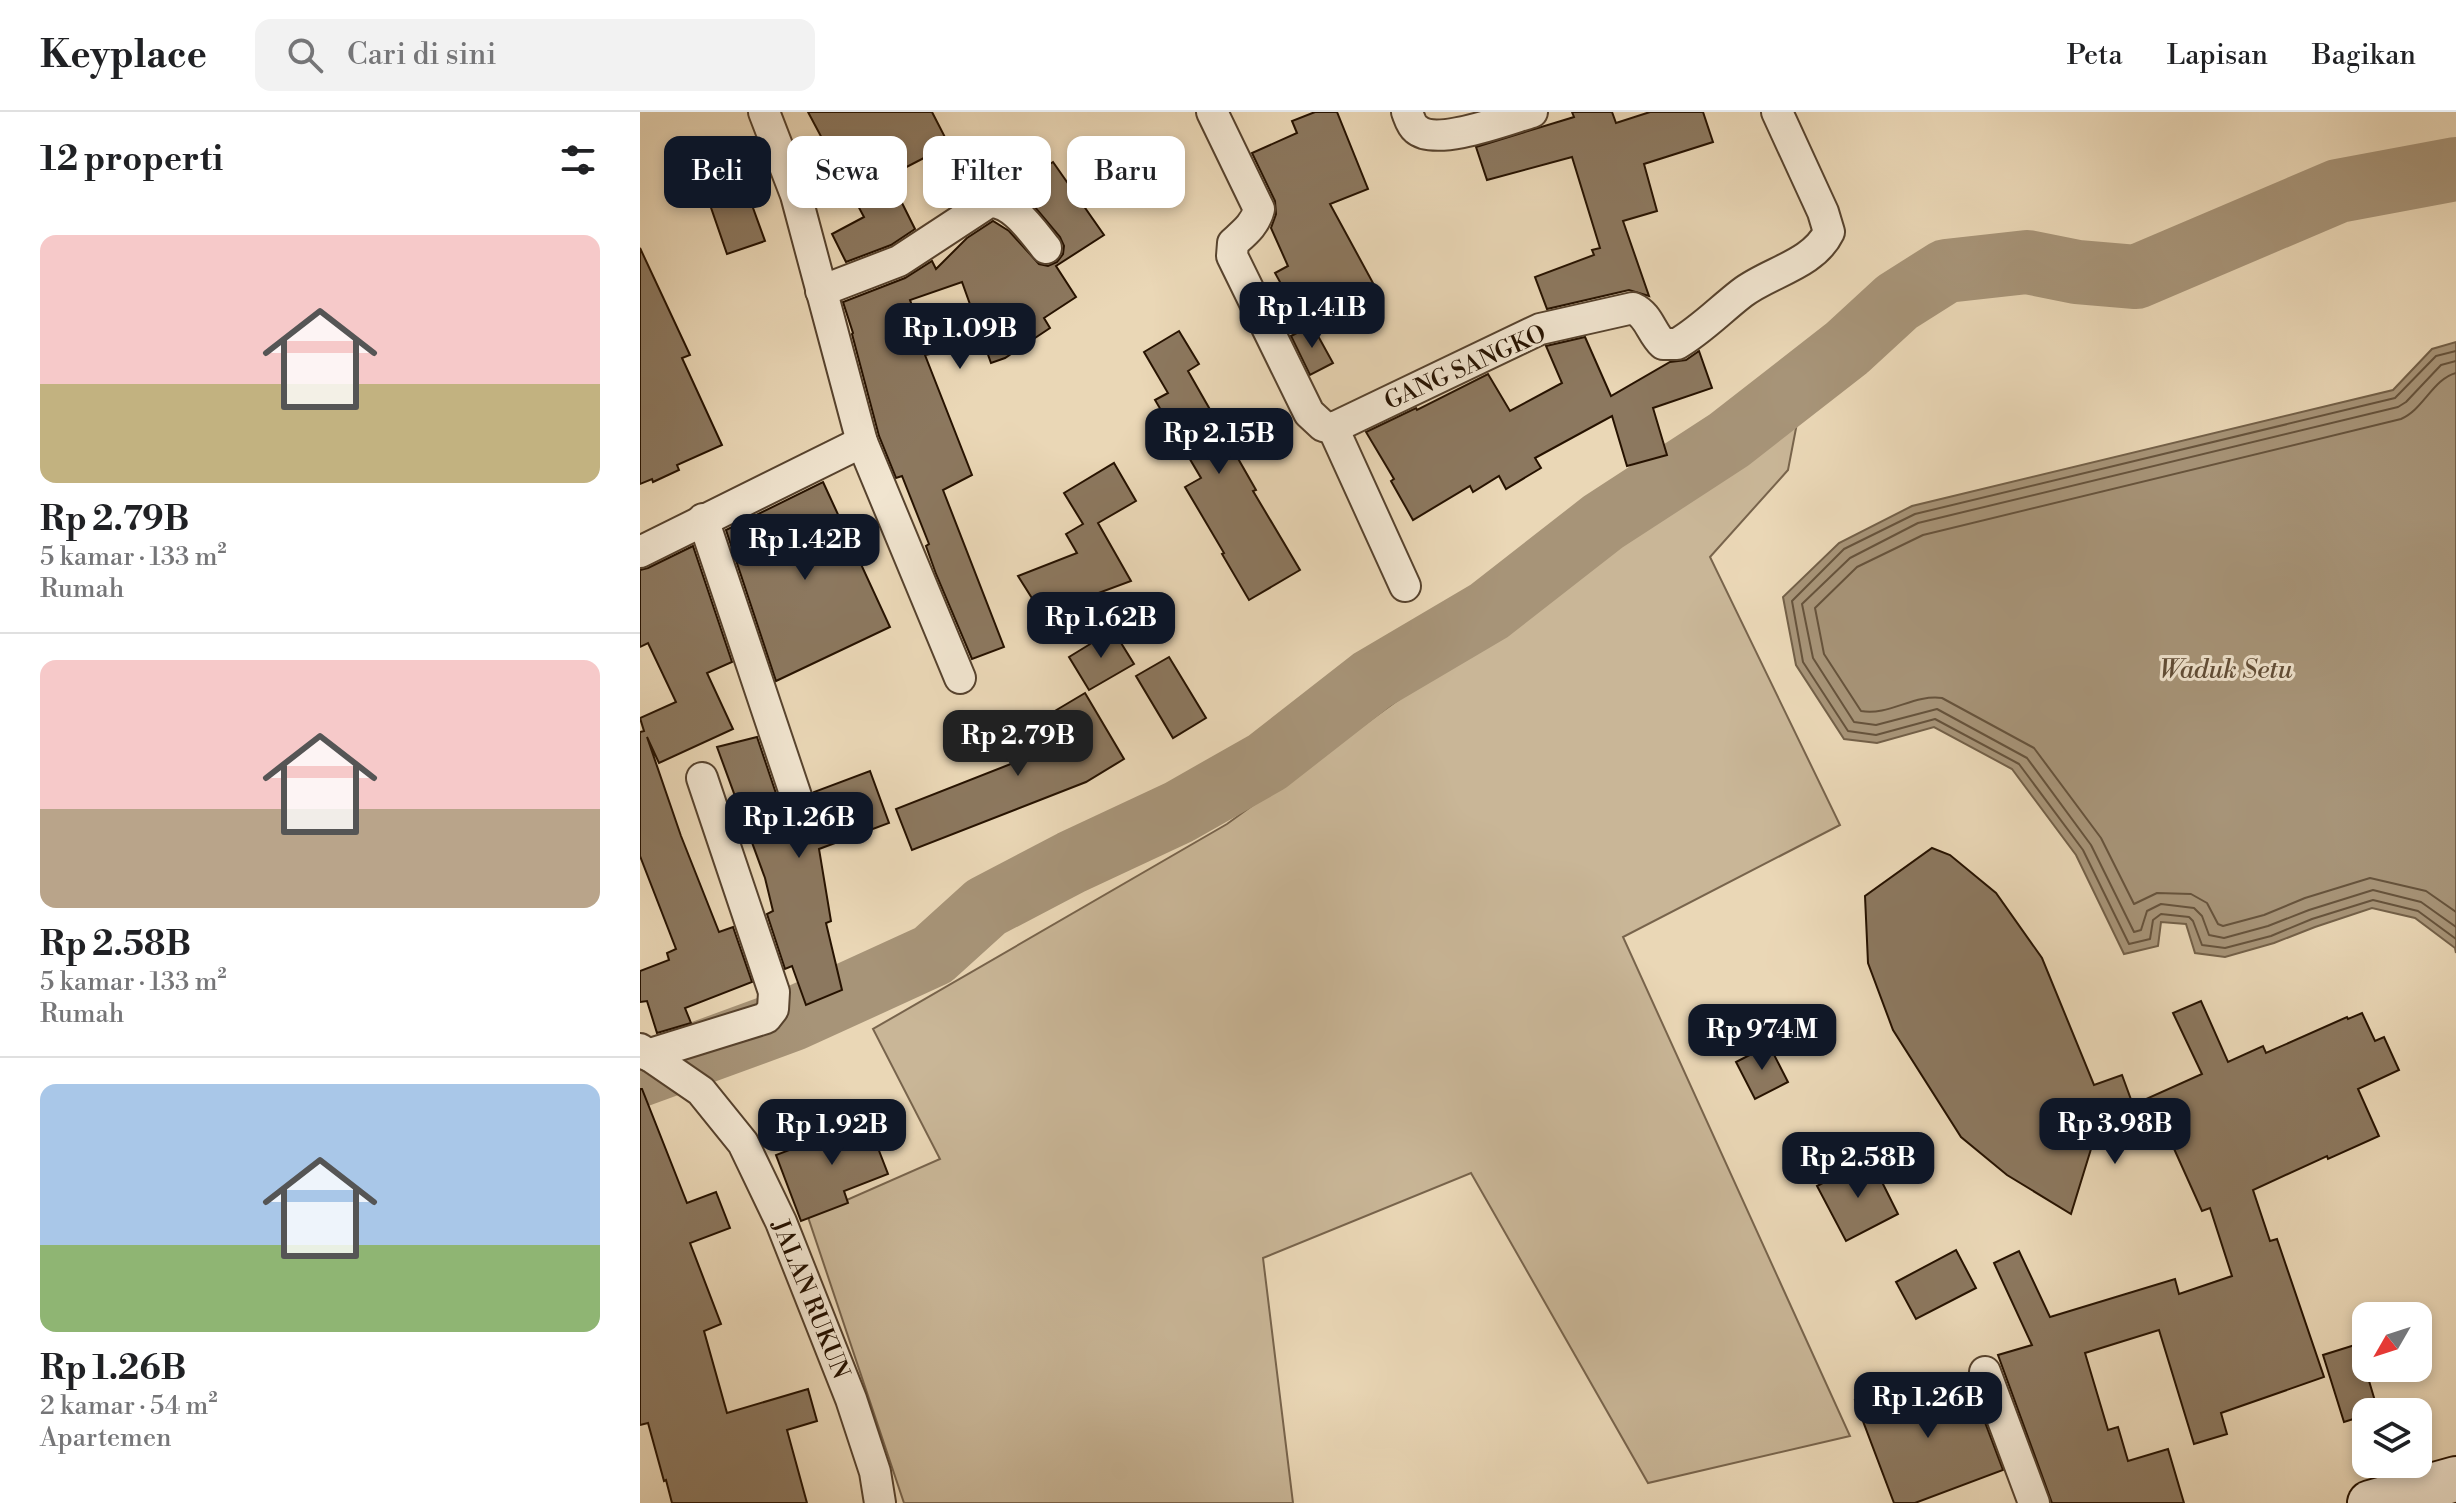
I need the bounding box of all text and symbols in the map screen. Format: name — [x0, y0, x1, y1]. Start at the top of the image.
search box — [255, 19, 815, 91]
text: Keyplace — [40, 32, 207, 79]
icon: search — [283, 33, 327, 77]
text: Cari di sini — [347, 36, 496, 74]
text: Peta — [2067, 38, 2123, 73]
text: Lapisan — [2167, 38, 2268, 73]
text: Bagikan — [2312, 38, 2416, 73]
chip: Beli — [664, 136, 771, 208]
chip: Sewa — [787, 136, 907, 208]
chip: Filter — [923, 136, 1051, 208]
chip: Baru — [1067, 136, 1185, 208]
icon: filters — [556, 138, 600, 182]
text: 12 properti — [40, 139, 223, 181]
pin: Rp 1.41B — [1229, 282, 1395, 350]
icon: home — [248, 287, 392, 431]
text: Rp 1.41B — [1258, 292, 1366, 324]
pin: Rp 1.09B — [877, 303, 1043, 371]
text: Rp 1.09B — [903, 313, 1017, 345]
street label: GANG SANGKO — [1380, 319, 1551, 417]
pin: Rp 2.15B — [1136, 408, 1302, 476]
text: Rp 2.15B — [1163, 418, 1275, 450]
text: Rp 2.79B — [40, 499, 189, 541]
pin: Rp 1.42B — [722, 514, 888, 582]
text: Rp 1.42B — [749, 524, 861, 556]
text: 5 kamar · 133 m² — [40, 541, 227, 573]
text: Rumah — [40, 573, 124, 605]
pin: Rp 1.62B — [1018, 592, 1184, 660]
text: Rp 1.62B — [1045, 602, 1157, 634]
water label: Waduk Setu — [2159, 654, 2293, 686]
pin: Rp 2.79B — [935, 710, 1101, 778]
icon: home — [248, 712, 392, 856]
text: Rp 2.79B — [961, 720, 1075, 752]
pin: Rp 1.26B — [716, 792, 882, 860]
text: Rp 1.26B — [743, 802, 855, 834]
text: Rp 2.58B — [40, 924, 191, 966]
text: 5 kamar · 133 m² — [40, 966, 227, 998]
text: Rumah — [40, 998, 124, 1030]
pin: Rp 974M — [1688, 1004, 1836, 1072]
text: Rp 974M — [1706, 1014, 1818, 1046]
pin: Rp 3.98B — [2032, 1098, 2198, 1166]
pin: Rp 1.92B — [749, 1099, 915, 1167]
text: Rp 3.98B — [2057, 1108, 2173, 1140]
text: Rp 1.92B — [776, 1109, 888, 1141]
pin: Rp 2.58B — [1775, 1132, 1941, 1200]
icon: home — [248, 1136, 392, 1280]
text: Rp 2.58B — [1800, 1142, 1916, 1174]
street label: JALAN RUKUN — [764, 1215, 856, 1383]
north arrow — [2352, 1302, 2432, 1382]
map controls — [2352, 1302, 2432, 1478]
text: Rp 1.26B — [40, 1348, 186, 1390]
pin: Rp 1.26B — [1845, 1372, 2011, 1440]
text: Rp 1.26B — [1872, 1382, 1984, 1414]
text: 2 kamar · 54 m² — [40, 1390, 217, 1422]
button: layers — [2352, 1398, 2432, 1478]
text: Apartemen — [40, 1422, 172, 1454]

